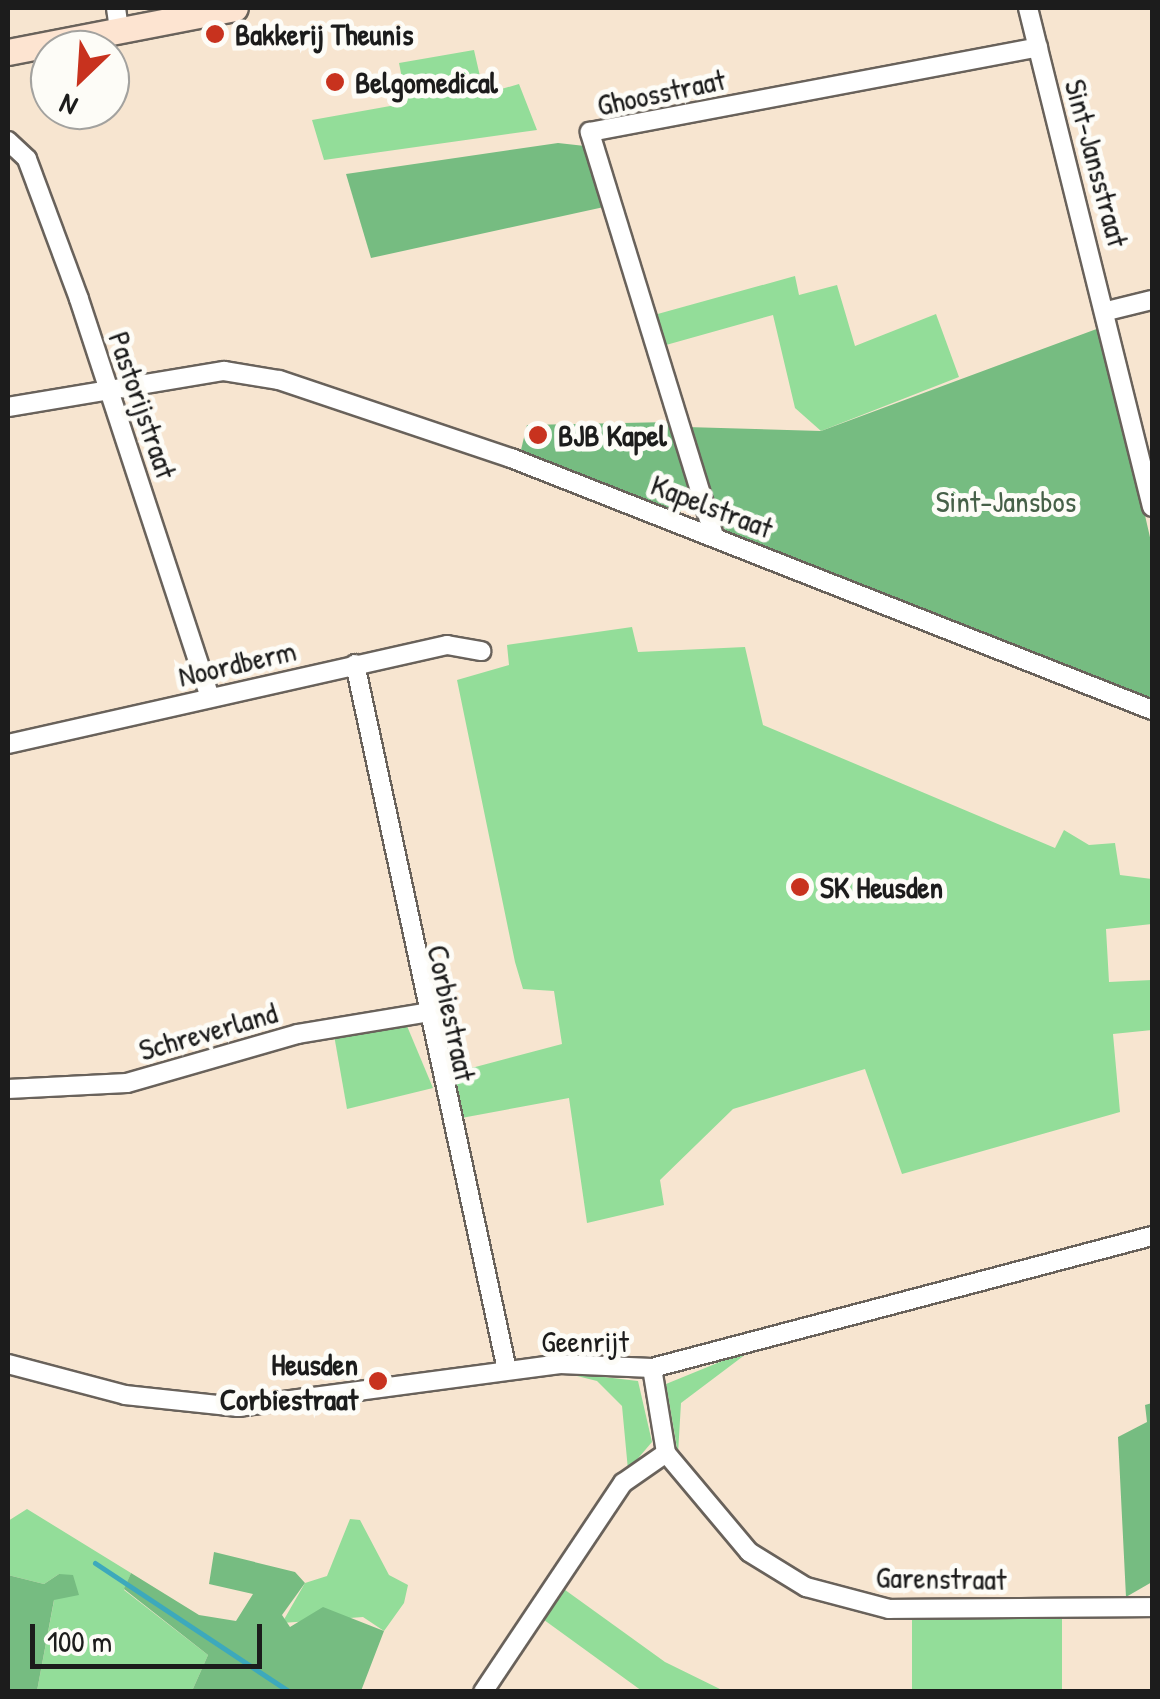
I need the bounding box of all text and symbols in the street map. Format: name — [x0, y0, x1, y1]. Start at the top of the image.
place label: Bakkerij Theunis — [235, 16, 413, 52]
marker: Bakkerij Theunis — [204, 23, 226, 45]
north arrow — [30, 30, 130, 130]
street label: Ghoosstraat — [594, 61, 728, 123]
place label: Belgomedical — [355, 64, 498, 100]
marker: Belgomedical — [324, 71, 346, 93]
street label: Sint-Jansstraat — [1057, 75, 1137, 251]
text: N — [53, 85, 83, 126]
street label: Pastorijstraat — [101, 327, 185, 483]
place label: BJB Kapel — [558, 417, 667, 453]
marker: BJB Kapel — [527, 424, 549, 446]
street label: Kapelstraat — [646, 466, 778, 546]
park label: Sint-Jansbos — [936, 483, 1076, 519]
street label: Noordberm — [175, 632, 299, 694]
place label: SK Heusden — [820, 869, 943, 905]
marker: SK Heusden — [789, 876, 811, 898]
street label: Corbiestraat — [420, 942, 484, 1084]
street label: Schreverland — [135, 994, 281, 1068]
street label: Geenrijt — [541, 1323, 629, 1359]
place label: Heusden Corbiestraat — [220, 1346, 358, 1416]
marker: Heusden Corbiestraat — [367, 1370, 389, 1392]
street label: Garenstraat — [875, 1559, 1007, 1597]
scale bar — [35, 1604, 268, 1666]
text: 100 m — [47, 1621, 112, 1661]

